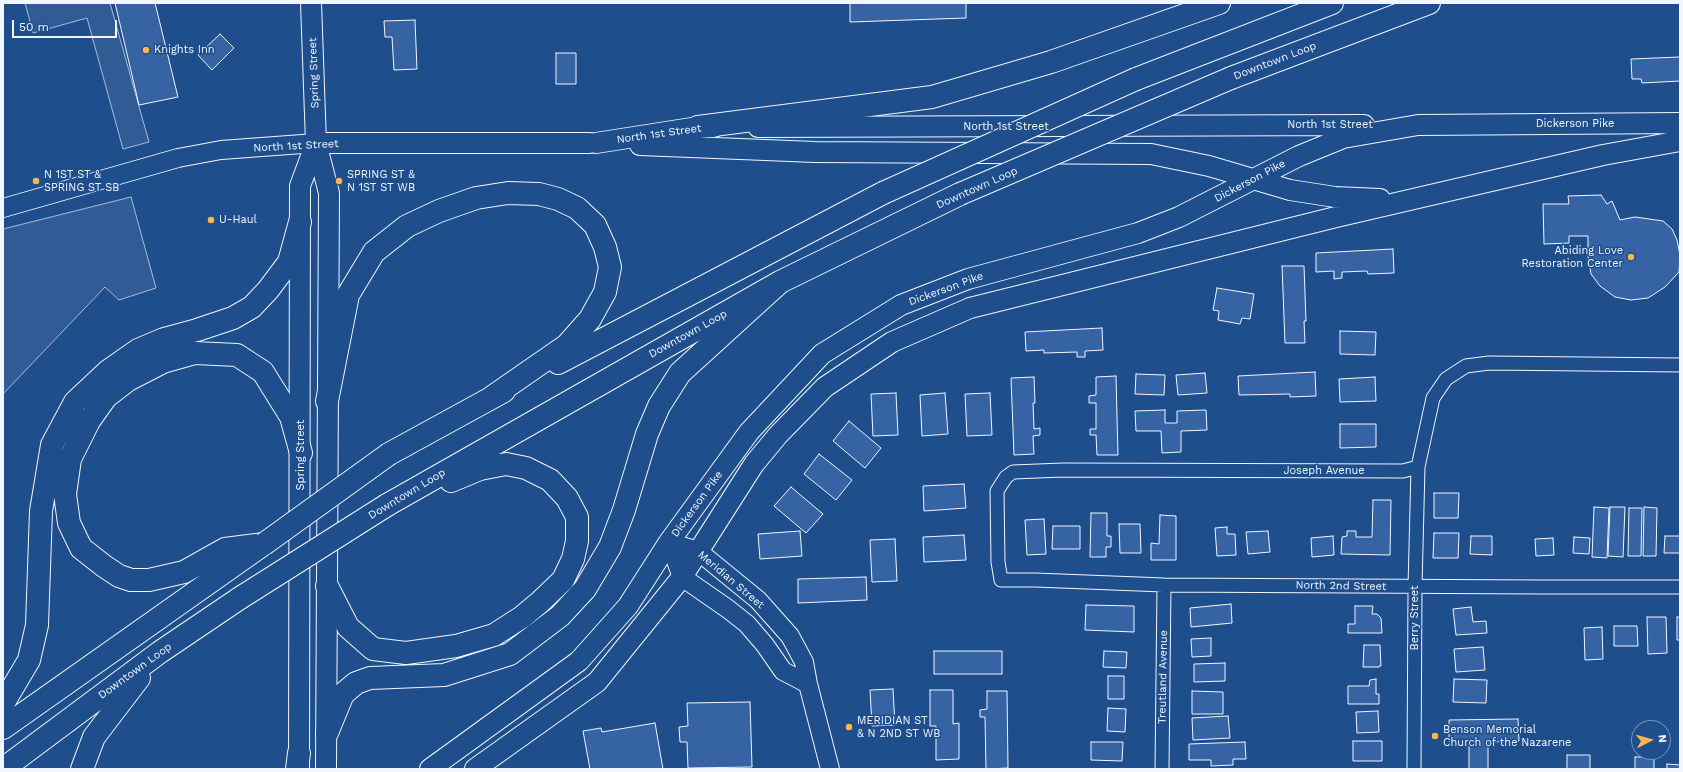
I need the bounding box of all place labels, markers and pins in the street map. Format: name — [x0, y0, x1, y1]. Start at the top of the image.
place label: Knights Inn — [154, 43, 215, 57]
marker: Knights Inn — [141, 45, 151, 55]
place label: N 1ST ST & SPRING ST SB — [44, 168, 119, 194]
place label: SPRING ST & N 1ST ST WB — [347, 168, 415, 194]
marker: N 1ST ST & SPRING ST SB — [31, 176, 41, 186]
marker: SPRING ST & N 1ST ST WB — [334, 176, 344, 186]
place label: U-Haul — [219, 213, 257, 227]
marker: U-Haul — [206, 215, 216, 225]
place label: Abiding Love Restoration Center — [1521, 244, 1623, 270]
marker: Abiding Love Restoration Center — [1626, 252, 1636, 262]
place label: MERIDIAN ST & N 2ND ST WB — [857, 714, 940, 740]
marker: MERIDIAN ST & N 2ND ST WB — [844, 722, 854, 732]
place label: Benson Memorial Church of the Nazarene — [1443, 723, 1571, 749]
marker: Benson Memorial Church of the Nazarene — [1430, 731, 1440, 741]

